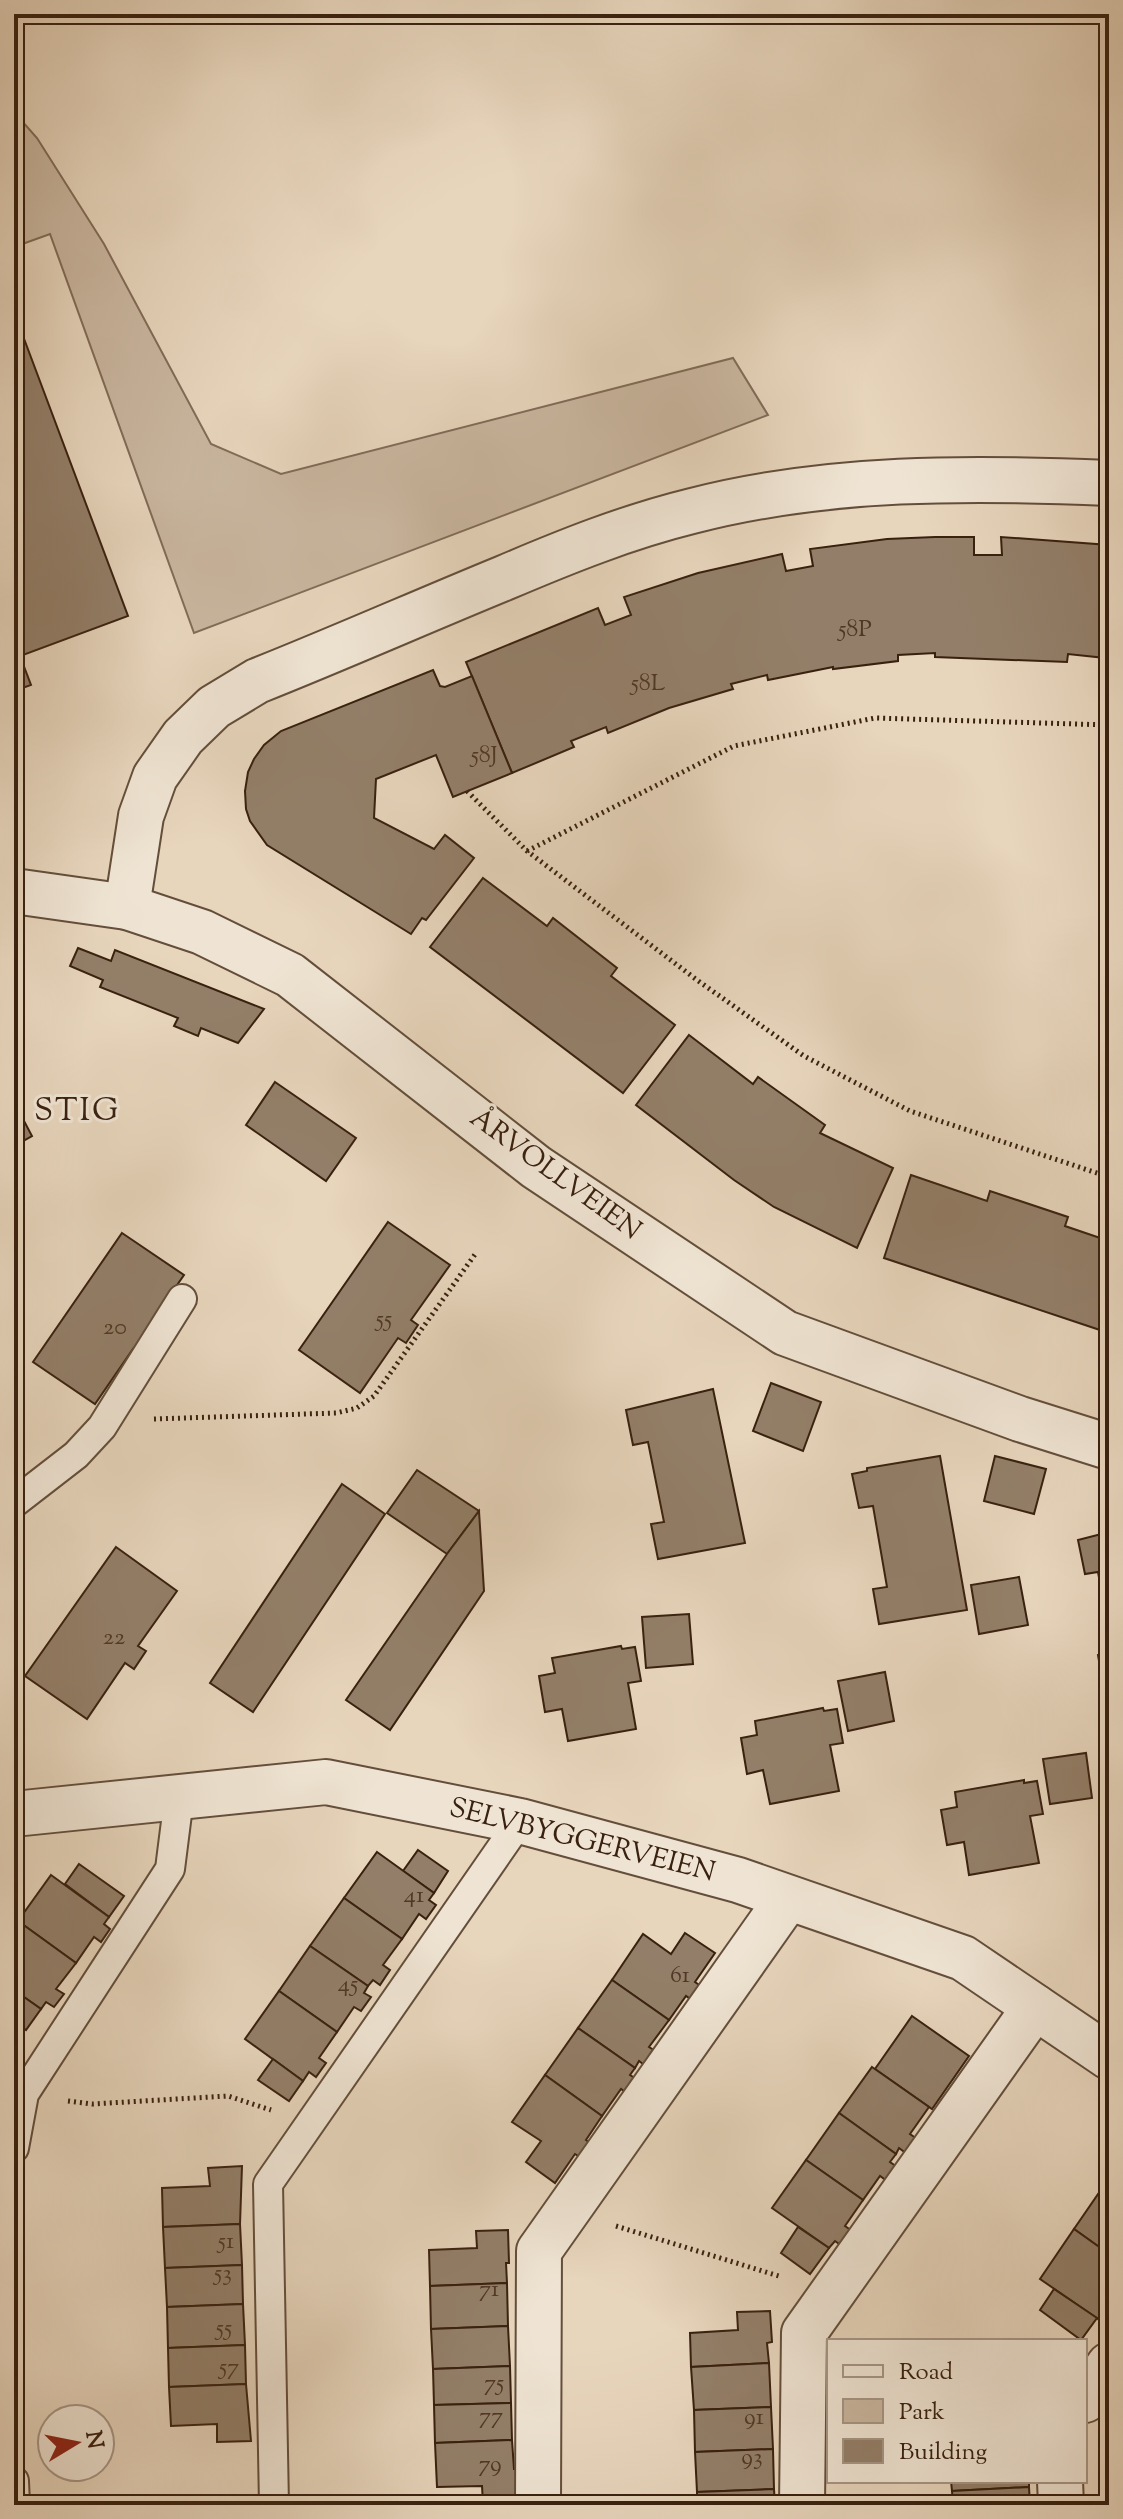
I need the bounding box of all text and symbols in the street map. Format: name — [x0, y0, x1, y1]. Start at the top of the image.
house number: 58P — [836, 613, 872, 647]
house number: 58L — [629, 667, 665, 701]
house number: 58J — [469, 739, 497, 773]
district label: STIG — [34, 1089, 120, 1135]
street label: ÅRVOLLVEIEN — [461, 1099, 649, 1251]
house number: 55 — [374, 1303, 392, 1337]
house number: 20 — [103, 1311, 127, 1345]
house number: 22 — [103, 1621, 125, 1655]
street label: SELVBYGGERVEIEN — [445, 1789, 719, 1893]
house number: 41 — [404, 1879, 424, 1913]
house number: 61 — [670, 1959, 690, 1993]
house number: 45 — [338, 1968, 358, 2002]
house number: 51 — [216, 2225, 234, 2259]
house number: 53 — [212, 2257, 232, 2291]
house number: 71 — [479, 2273, 499, 2307]
house number: 55 — [214, 2312, 232, 2346]
legend — [827, 2339, 1087, 2483]
house number: 57 — [217, 2351, 239, 2385]
text: Road — [899, 2356, 953, 2390]
house number: 75 — [484, 2367, 504, 2401]
text: Park — [899, 2396, 945, 2430]
house number: 77 — [479, 2400, 503, 2434]
house number: 91 — [744, 2401, 764, 2435]
north arrow — [36, 2403, 116, 2483]
text: N — [75, 2429, 110, 2452]
text: Building — [899, 2436, 988, 2470]
house number: 93 — [741, 2441, 763, 2475]
house number: 79 — [478, 2448, 502, 2482]

